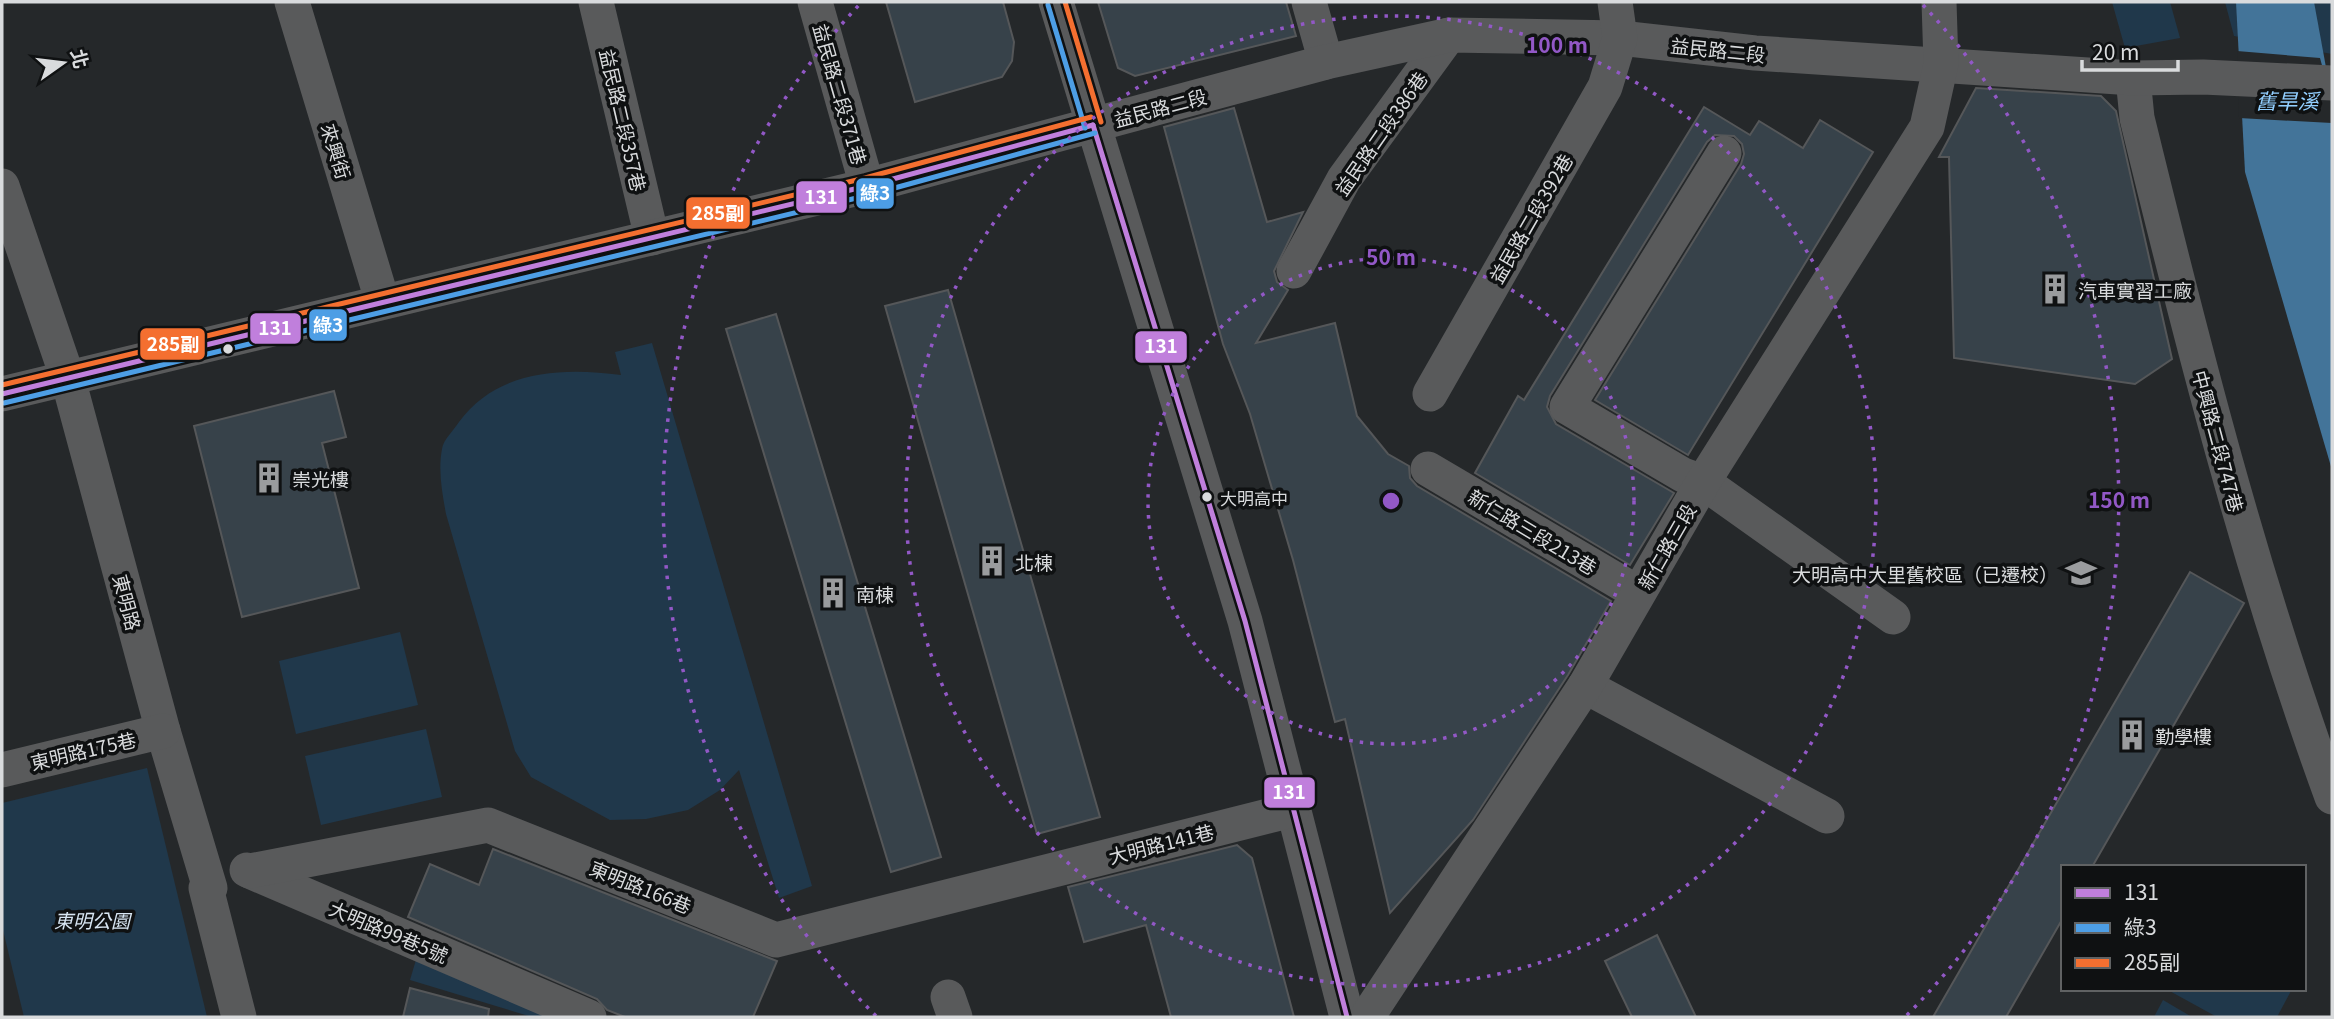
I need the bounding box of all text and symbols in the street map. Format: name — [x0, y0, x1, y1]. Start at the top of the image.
street label: 益民路二段371巷 — [808, 20, 874, 168]
north arrow — [28, 28, 98, 98]
scale bar — [2082, 28, 2178, 72]
text: 100 m — [1526, 29, 1588, 59]
street label: 益民路二段 — [1669, 31, 1767, 67]
text: 20 m — [2092, 36, 2139, 66]
text: 北 — [66, 46, 96, 71]
street label: 益民路二段357巷 — [594, 46, 654, 194]
street label: 益民路二段386巷 — [1327, 66, 1433, 200]
street label: 益民路二段 — [1111, 82, 1209, 132]
water label: 舊旱溪 — [2256, 85, 2321, 115]
street label: 來興街 — [316, 120, 358, 182]
street label: 益民路二段392巷 — [1482, 148, 1578, 288]
line badge: 綠3 — [855, 177, 895, 210]
text: 綠3 — [860, 178, 890, 205]
line badge: 131 — [795, 180, 848, 214]
text: 131 — [804, 182, 838, 209]
line badge: 285副 — [685, 196, 751, 230]
text: 285副 — [692, 198, 744, 225]
text: 50 m — [1366, 241, 1416, 271]
building icon: 汽車實習工廠 — [2038, 272, 2072, 306]
place label: 汽車實習工廠 — [2078, 276, 2192, 303]
line badge: 綠3 — [308, 308, 348, 342]
text: 綠3 — [313, 310, 343, 337]
line badge: 131 — [249, 312, 302, 345]
text: 131 — [258, 313, 292, 340]
line badge: 285副 — [139, 327, 206, 361]
text: 285副 — [147, 329, 199, 356]
line badge: 131 — [1134, 330, 1188, 364]
text: 131 — [1144, 331, 1178, 358]
unlabelled marker — [221, 342, 235, 356]
street label: 中興路二段747巷 — [2187, 367, 2251, 515]
building icon: 崇光樓 — [252, 461, 286, 495]
place label: 崇光樓 — [292, 465, 349, 492]
street label: 新仁路三段213巷 — [1464, 482, 1602, 580]
text: 150 m — [2088, 484, 2150, 514]
place label: 大明高中 — [1220, 485, 1288, 510]
centre of rings — [1379, 489, 1403, 513]
marker: 大明高中 — [1200, 490, 1214, 504]
street label: 新仁路三段 — [1631, 498, 1701, 594]
building icon: 北棟 — [975, 544, 1009, 578]
place label: 北棟 — [1015, 548, 1053, 575]
school or university icon: 大明高中大里舊校區（已遷校） — [2064, 556, 2098, 590]
place label: 大明高中大里舊校區（已遷校） — [1792, 560, 2058, 587]
street label: 東明路 — [108, 571, 148, 633]
building icon: 南棟 — [816, 576, 850, 610]
place label: 南棟 — [856, 580, 894, 607]
building icon: 勤學樓 — [2115, 718, 2149, 752]
place label: 勤學樓 — [2155, 722, 2212, 749]
street label: 東明路175巷 — [28, 725, 138, 775]
line badge: 131 — [1263, 776, 1316, 809]
text: 131 — [1272, 777, 1306, 804]
street label: 大明路141巷 — [1106, 817, 1216, 869]
street label: 東明路166巷 — [586, 853, 696, 919]
legend — [2061, 865, 2306, 991]
text: 131 — [2124, 876, 2159, 906]
street label: 大明路99巷5號 — [325, 894, 453, 968]
park label: 東明公園 — [54, 906, 133, 933]
text: 綠3 — [2124, 911, 2157, 941]
text: 285副 — [2124, 946, 2180, 976]

